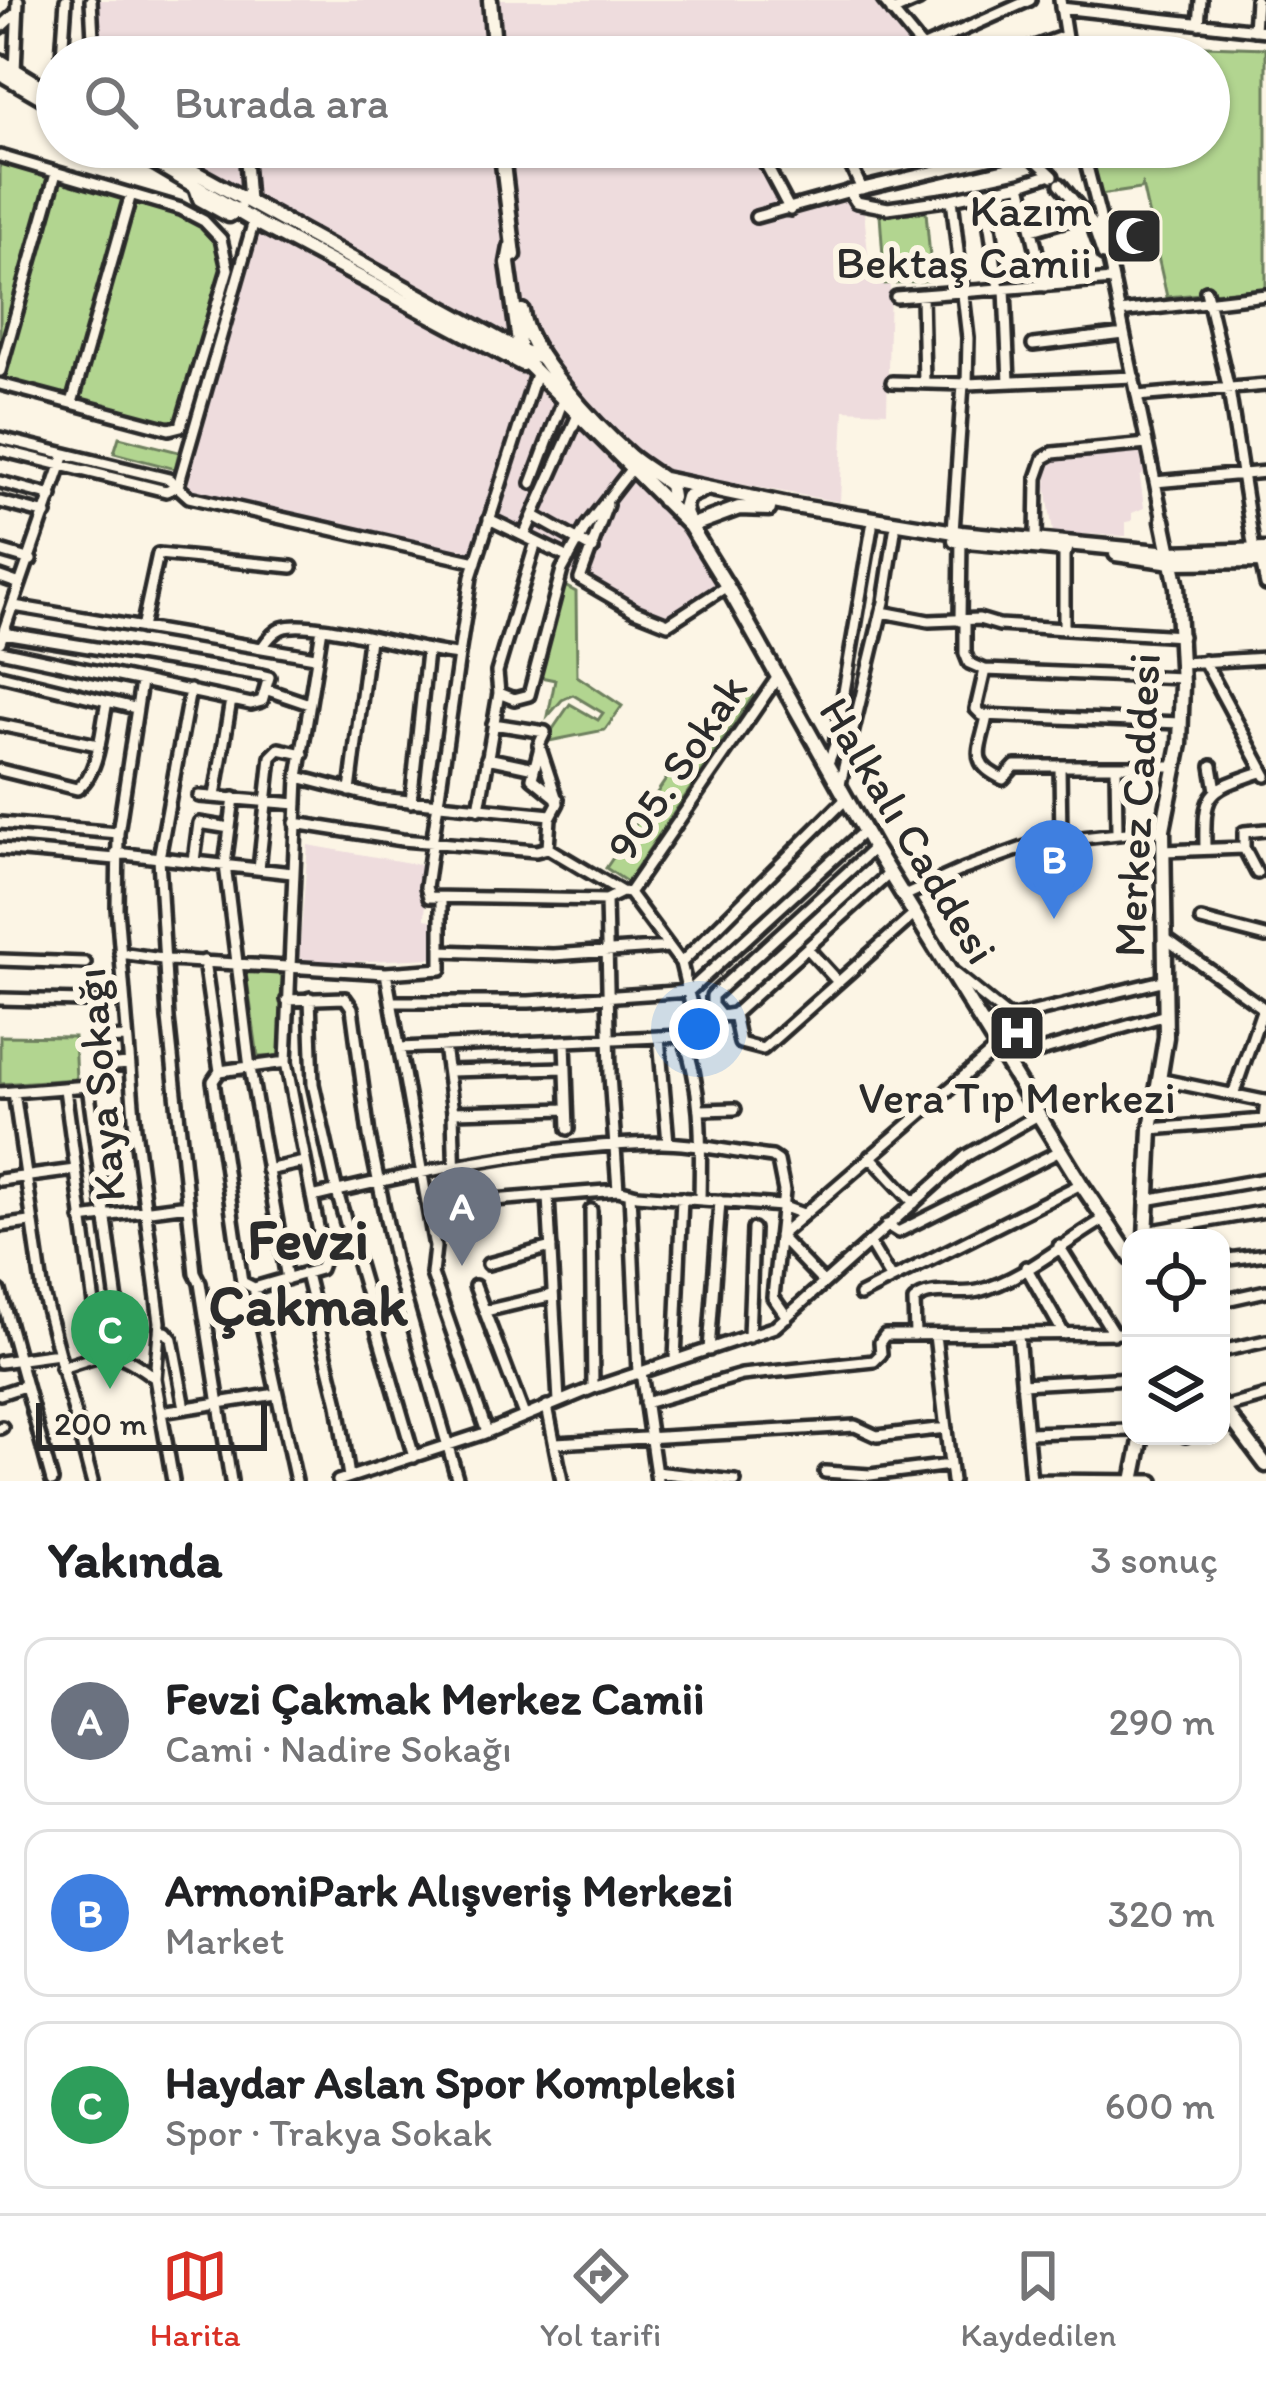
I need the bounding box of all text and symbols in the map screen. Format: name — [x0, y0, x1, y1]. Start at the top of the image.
search box — [36, 36, 1230, 168]
icon: search — [78, 69, 144, 135]
text: Burada ara — [174, 75, 389, 129]
place label: Kazım Bektaş Camii — [836, 183, 1092, 289]
mosque icon: Kazım Bektaş Camii — [1103, 205, 1165, 267]
street label: Merkez Caddesi — [1101, 652, 1171, 958]
street label: 905. Sokak — [594, 664, 758, 870]
street label: Halkalı Caddesi — [808, 687, 1010, 973]
pin: B — [1015, 820, 1093, 919]
street label: Kaya Sokağı — [62, 966, 136, 1204]
your location — [669, 999, 729, 1059]
hospital icon: Vera Tıp Merkezi — [986, 1002, 1048, 1064]
place label: Vera Tıp Merkezi — [858, 1070, 1176, 1124]
pin: A — [423, 1167, 501, 1266]
district label: Fevzi Çakmak — [208, 1205, 408, 1339]
map controls — [1122, 1229, 1230, 1445]
button: locate — [1122, 1229, 1230, 1337]
pin: C — [71, 1290, 149, 1389]
button: layers — [1122, 1337, 1230, 1445]
scale bar — [36, 1397, 267, 1450]
text: 200 m — [54, 1404, 147, 1443]
text: Yakında — [48, 1529, 222, 1590]
text: 3 sonuç — [1090, 1536, 1218, 1583]
text: Fevzi Çakmak Merkez Camii — [165, 1671, 704, 1725]
text: A — [78, 1698, 102, 1745]
text: 290 m — [1108, 1698, 1215, 1745]
text: Cami · Nadire Sokağı — [165, 1725, 512, 1772]
text: ArmoniPark Alışveriş Merkezi — [165, 1863, 733, 1917]
text: B — [77, 1890, 103, 1937]
text: 320 m — [1108, 1890, 1215, 1937]
text: Market — [165, 1917, 285, 1964]
text: Haydar Aslan Spor Kompleksi — [165, 2055, 736, 2109]
text: C — [77, 2082, 103, 2129]
text: 600 m — [1105, 2082, 1215, 2129]
text: Spor · Trakya Sokak — [165, 2109, 492, 2156]
tab: Harita — [150, 2243, 241, 2354]
tab: Yol tarifi — [540, 2243, 661, 2354]
tab: Kaydedilen — [961, 2243, 1116, 2354]

